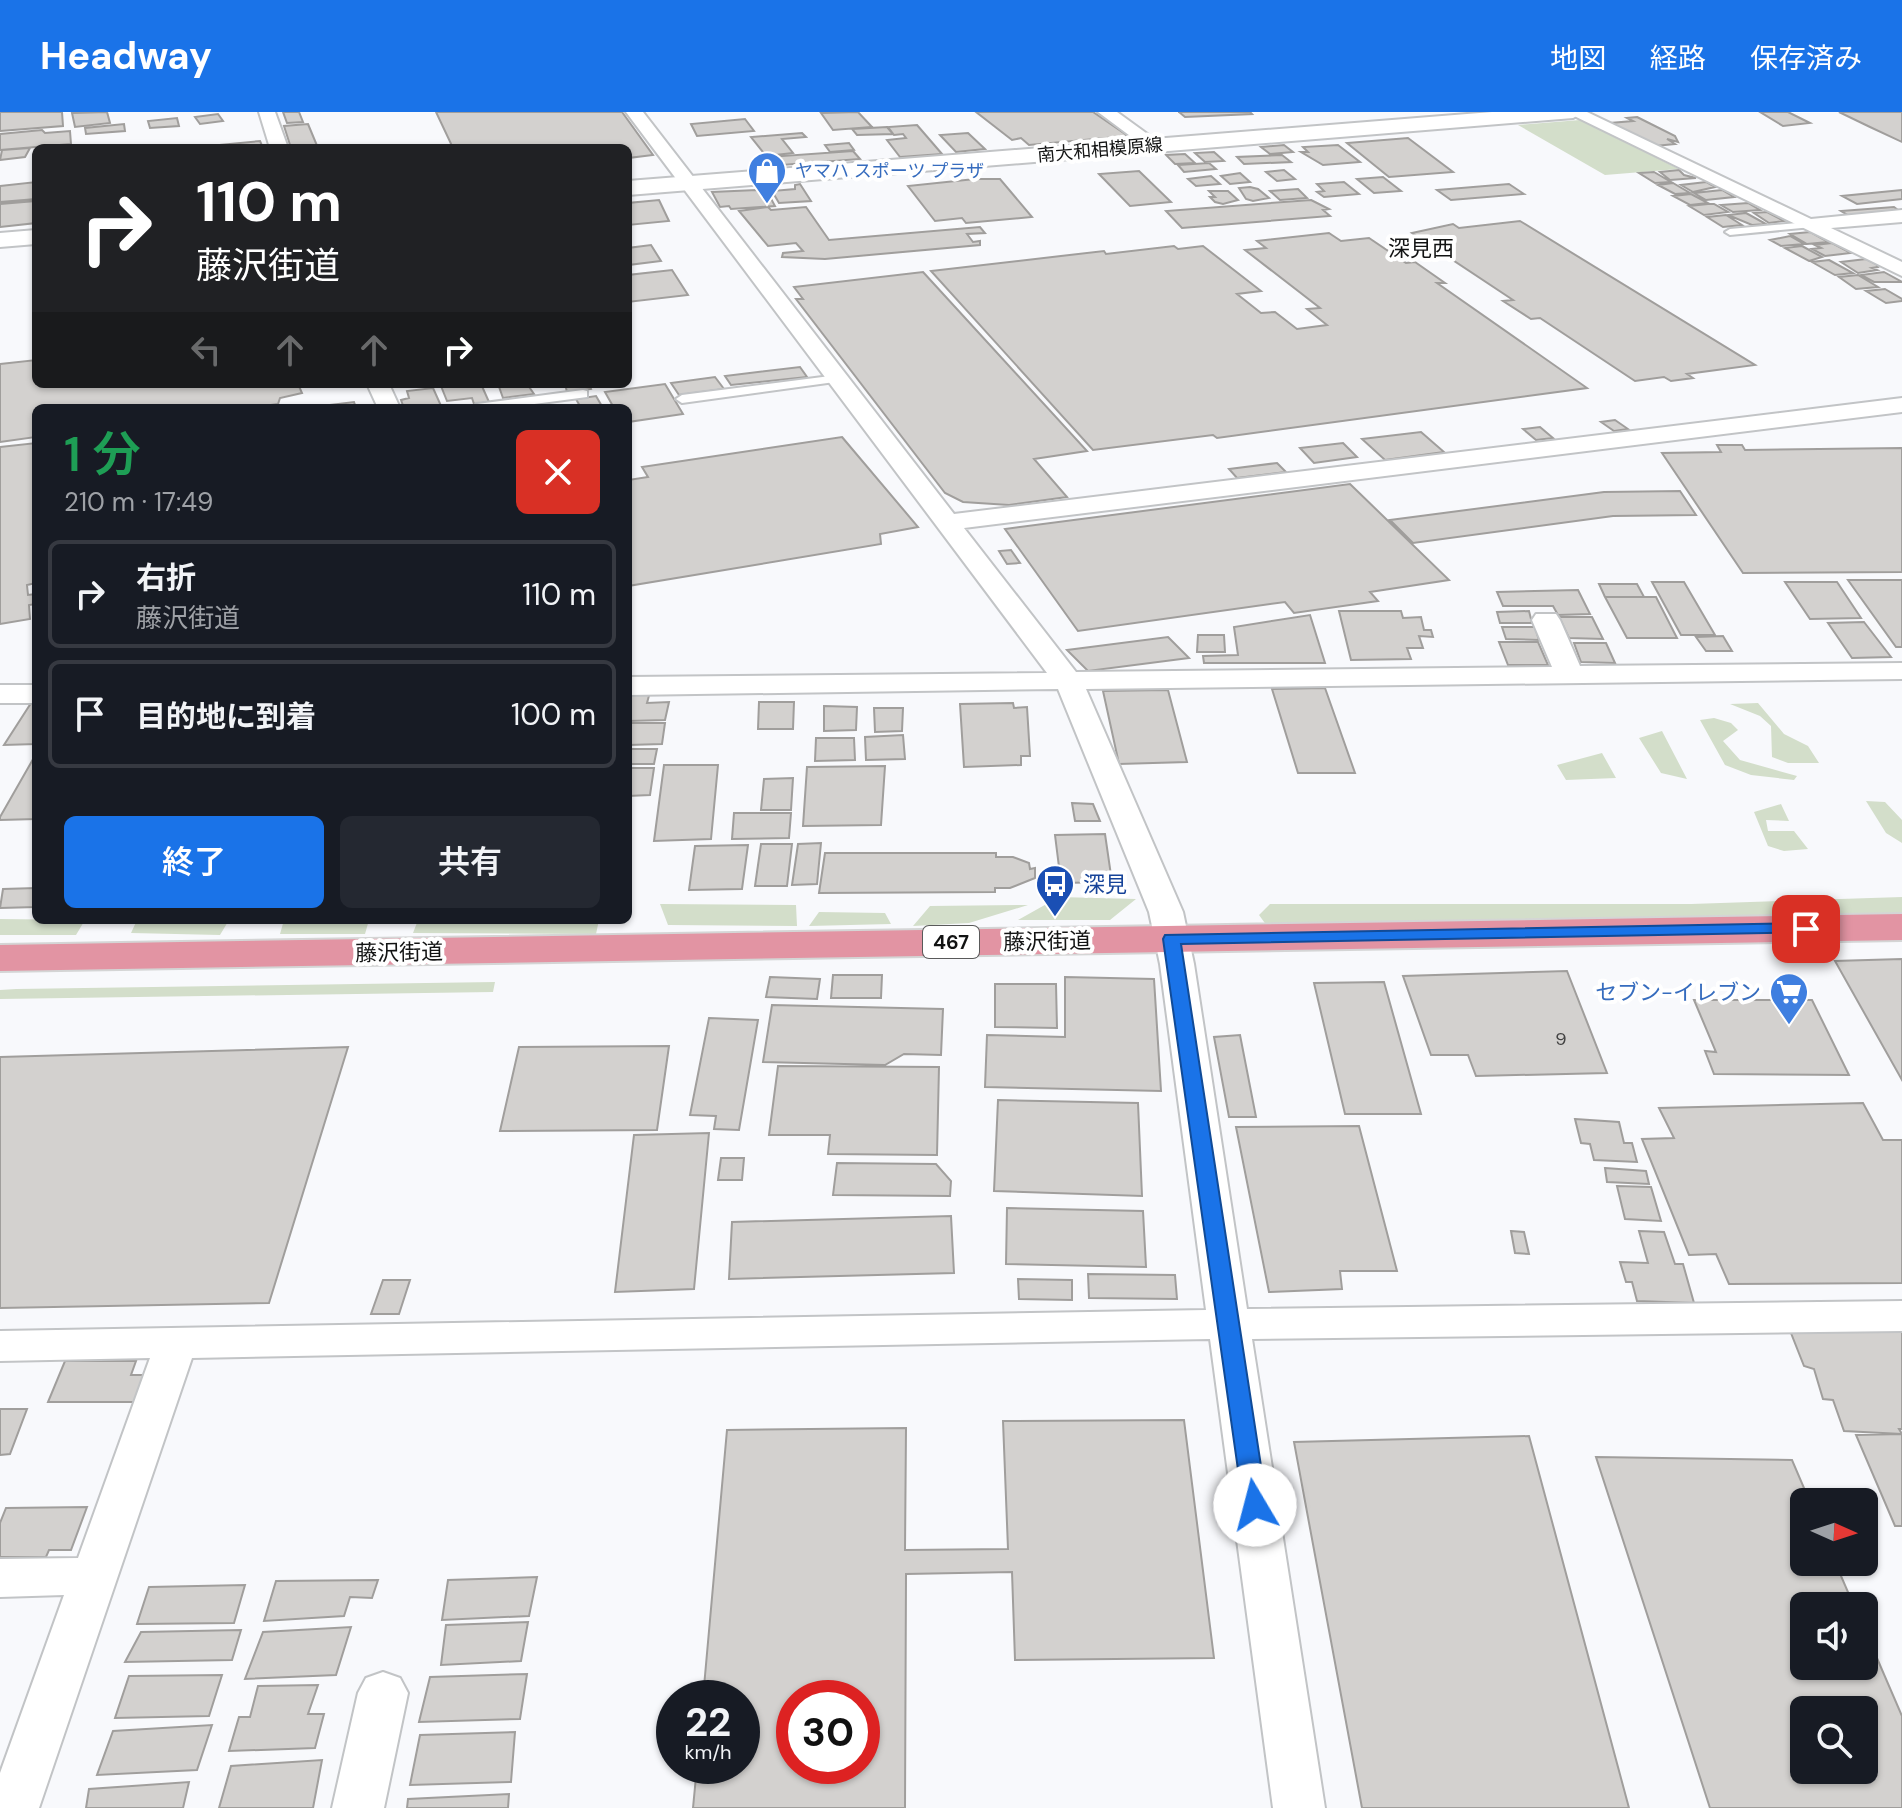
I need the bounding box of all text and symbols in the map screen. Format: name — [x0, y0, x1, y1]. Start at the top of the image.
text: Headway — [40, 31, 212, 81]
text: 地図 — [1550, 40, 1606, 77]
text: 経路 — [1650, 40, 1706, 77]
text: 保存済み — [1750, 40, 1862, 77]
street label: 南大和相模原線 — [1036, 133, 1164, 167]
shop icon: ヤマハ スポーツ プラザ — [746, 150, 788, 205]
place label: ヤマハ スポーツ プラザ — [795, 159, 984, 183]
text: 110 m — [196, 165, 342, 238]
icon: right — [64, 176, 168, 280]
district label: 深見西 — [1388, 234, 1454, 263]
text: 藤沢街道 — [196, 242, 340, 289]
icon: left — [184, 328, 228, 372]
icon: ahead — [268, 328, 312, 372]
icon: ahead — [352, 328, 396, 372]
icon: right — [436, 328, 480, 372]
text: 1 分 — [64, 423, 140, 486]
button: close — [516, 430, 600, 514]
text: 210 m · 17:49 — [64, 485, 213, 519]
text: 右折 — [136, 558, 196, 597]
icon: right — [68, 572, 112, 616]
text: 110 m — [522, 575, 596, 614]
text: 藤沢街道 — [136, 601, 240, 635]
icon: arrive — [68, 692, 112, 736]
text: 100 m — [511, 695, 596, 734]
text: 目的地に到着 — [136, 697, 316, 736]
button: 終了 — [64, 816, 324, 908]
button: 共有 — [340, 816, 600, 908]
bus stop icon: 深見 — [1034, 863, 1076, 918]
place label: 深見 — [1083, 870, 1127, 899]
pin — [1772, 895, 1840, 963]
icon: arrive — [1784, 907, 1828, 951]
road number: 467 — [923, 926, 979, 958]
street label: 藤沢街道 — [1003, 926, 1091, 957]
street label: 藤沢街道 — [355, 937, 443, 968]
supermarket icon: セブン-イレブン — [1768, 971, 1810, 1026]
place label: セブン-イレブン — [1595, 978, 1761, 1007]
house number: 9 — [1555, 1027, 1567, 1051]
position arrow — [1213, 1463, 1297, 1547]
north arrow — [1790, 1488, 1878, 1576]
map controls — [1790, 1488, 1878, 1784]
button: sound — [1790, 1592, 1878, 1680]
speed limit sign: 30 — [776, 1680, 880, 1784]
text: 22 — [685, 1696, 731, 1748]
button: search — [1790, 1696, 1878, 1784]
text: km/h — [684, 1739, 732, 1765]

